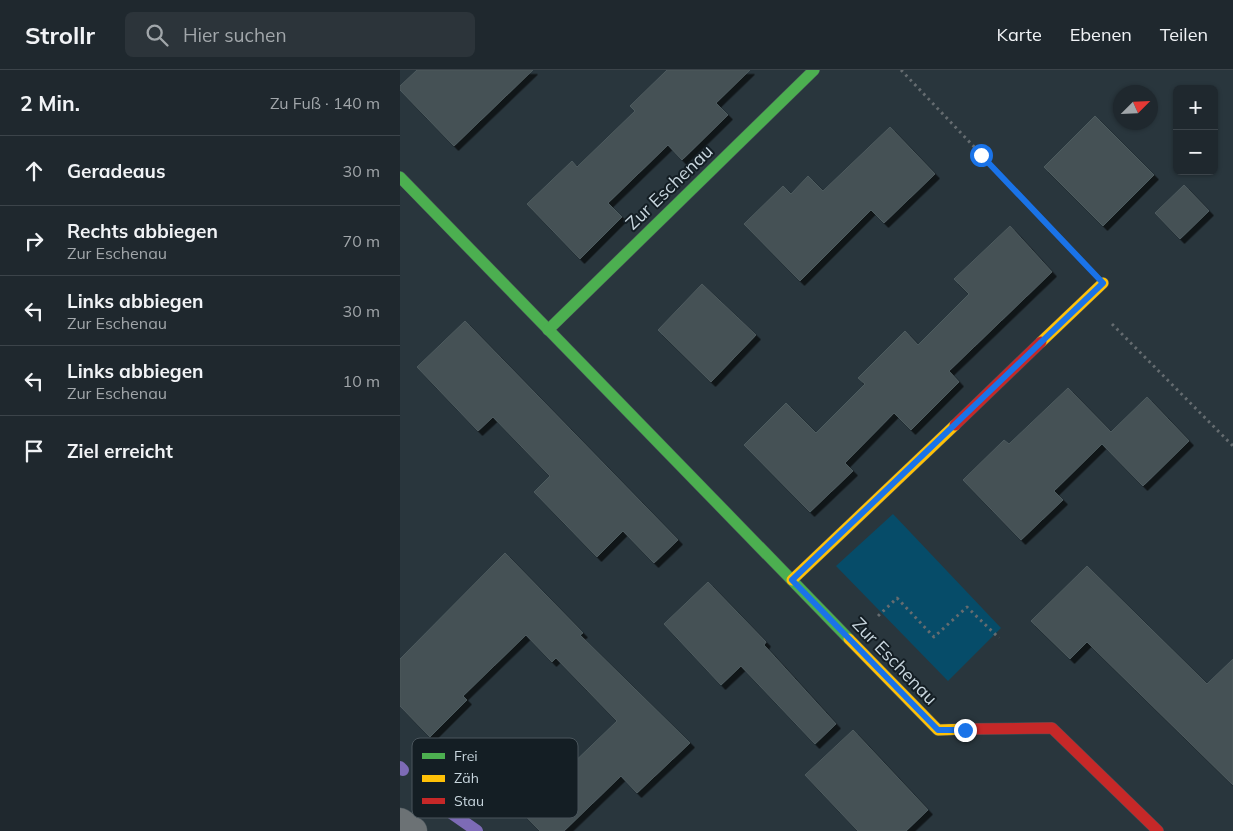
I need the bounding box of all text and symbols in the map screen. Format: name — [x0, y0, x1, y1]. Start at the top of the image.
search box — [125, 12, 475, 57]
text: Strollr — [25, 20, 95, 50]
icon: search — [143, 21, 171, 49]
text: Hier suchen — [183, 23, 287, 47]
text: Karte — [996, 23, 1042, 46]
text: Ebenen — [1070, 23, 1132, 46]
text: Teilen — [1160, 23, 1208, 46]
north arrow — [1113, 85, 1158, 130]
map controls — [1173, 85, 1218, 175]
button: + — [1173, 85, 1218, 130]
text: 2 Min. — [20, 90, 80, 116]
text: Zu Fuß · 140 m — [270, 93, 380, 113]
button: − — [1173, 130, 1218, 175]
street label: Zur Eschenau — [621, 140, 717, 234]
route start — [970, 144, 993, 167]
icon: ahead — [20, 157, 48, 185]
text: Geradeaus — [67, 159, 165, 183]
text: 30 m — [343, 161, 380, 181]
text: Rechts abbiegen — [67, 219, 218, 243]
icon: right — [20, 227, 48, 255]
text: 70 m — [343, 231, 380, 251]
text: Zur Eschenau — [67, 243, 167, 263]
text: Links abbiegen — [67, 289, 204, 313]
icon: left — [20, 297, 48, 325]
text: 30 m — [343, 301, 380, 321]
text: Zur Eschenau — [67, 313, 167, 333]
text: Links abbiegen — [67, 359, 204, 383]
icon: left — [20, 367, 48, 395]
text: 10 m — [343, 371, 380, 391]
text: Zur Eschenau — [67, 383, 167, 403]
icon: arrive — [20, 437, 48, 465]
text: Ziel erreicht — [67, 439, 173, 463]
street label: Zur Eschenau — [848, 613, 942, 709]
route end — [954, 719, 977, 742]
legend — [412, 738, 578, 818]
text: Frei — [454, 747, 478, 765]
text: Zäh — [454, 769, 479, 787]
text: Stau — [454, 792, 484, 810]

